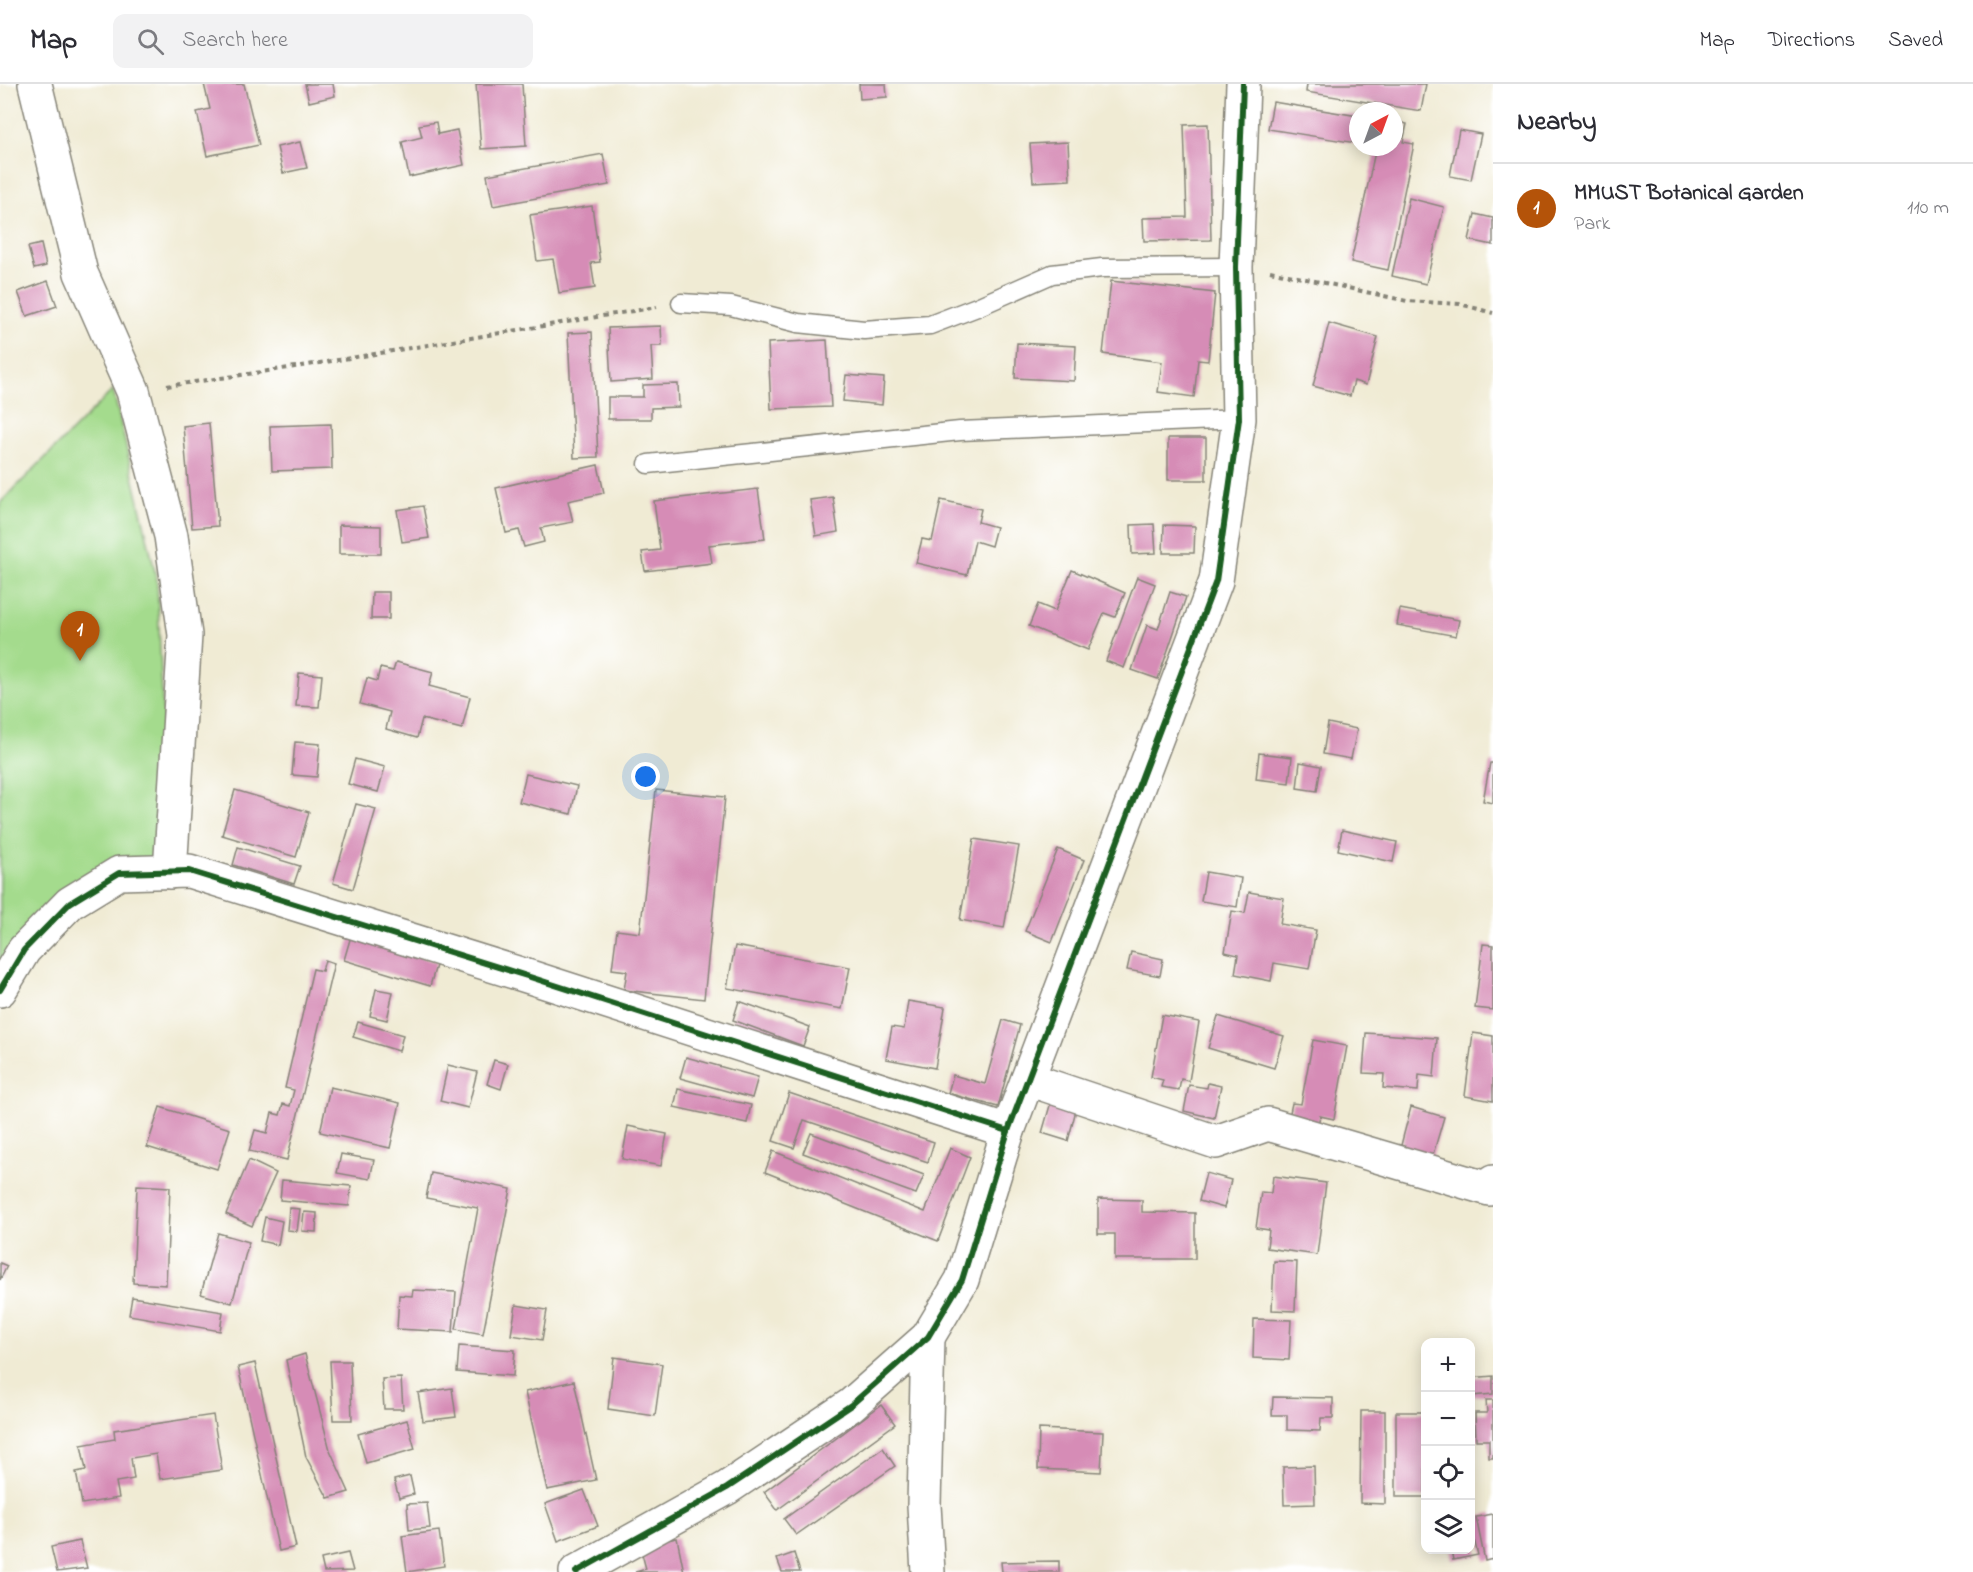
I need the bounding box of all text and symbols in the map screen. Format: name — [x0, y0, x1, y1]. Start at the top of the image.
search box — [113, 14, 533, 68]
text: Map — [30, 21, 77, 62]
icon: search — [134, 25, 167, 58]
text: Search here — [182, 25, 288, 57]
text: Map — [1699, 26, 1735, 56]
text: Directions — [1768, 26, 1855, 56]
text: Saved — [1888, 26, 1943, 56]
north arrow — [1349, 102, 1403, 156]
text: Nearby — [1517, 104, 1596, 142]
text: MMUST Botanical Garden — [1574, 178, 1804, 210]
text: 1 — [1533, 194, 1540, 223]
text: 110 m — [1907, 194, 1949, 223]
text: Park — [1574, 210, 1610, 239]
pin: 1 — [60, 612, 100, 661]
your location — [631, 762, 660, 791]
map controls — [1421, 1338, 1475, 1554]
button: + — [1421, 1338, 1475, 1392]
button: − — [1421, 1392, 1475, 1446]
button: locate — [1421, 1446, 1475, 1500]
button: layers — [1421, 1500, 1475, 1554]

